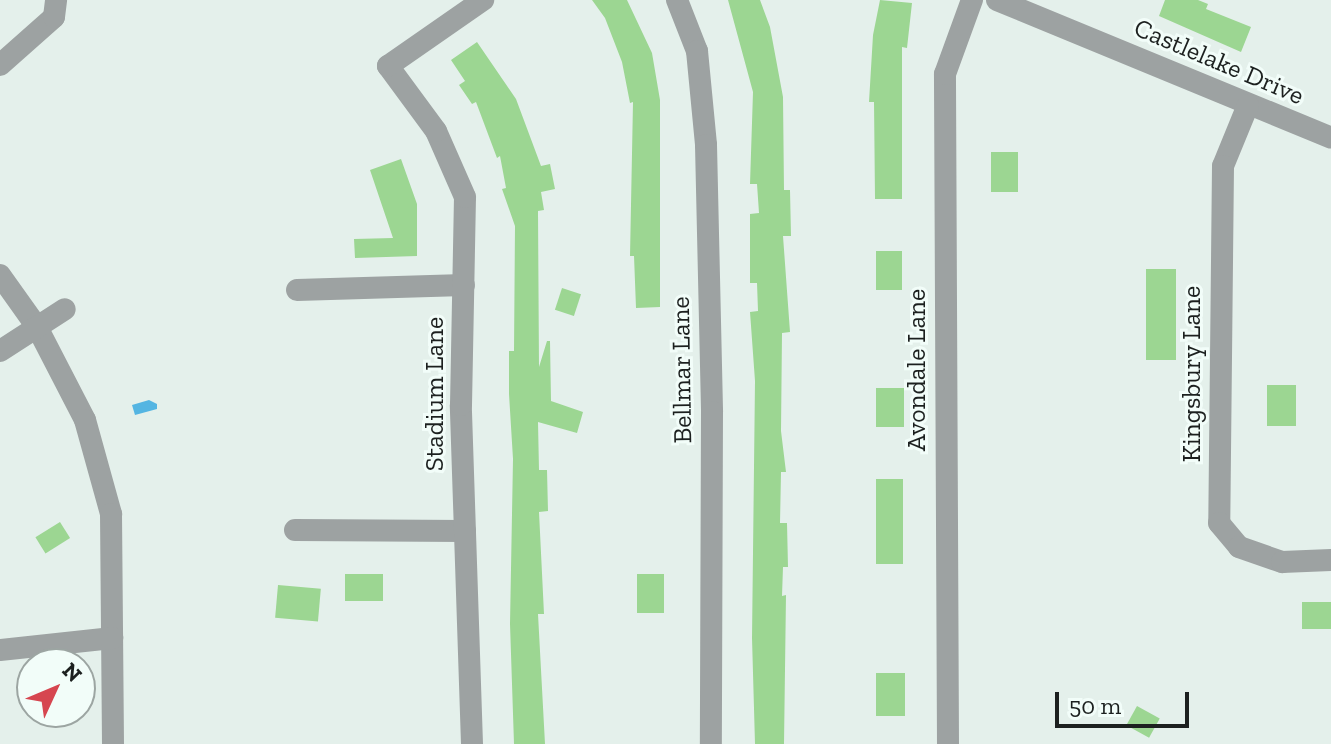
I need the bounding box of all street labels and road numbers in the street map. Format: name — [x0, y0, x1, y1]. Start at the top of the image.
street label: Castlelake Drive — [1129, 12, 1309, 112]
street label: Kingsbury Lane — [1176, 286, 1208, 462]
street label: Avondale Lane — [901, 289, 933, 451]
street label: Bellmar Lane — [665, 296, 699, 444]
street label: Stadium Lane — [419, 317, 451, 471]

